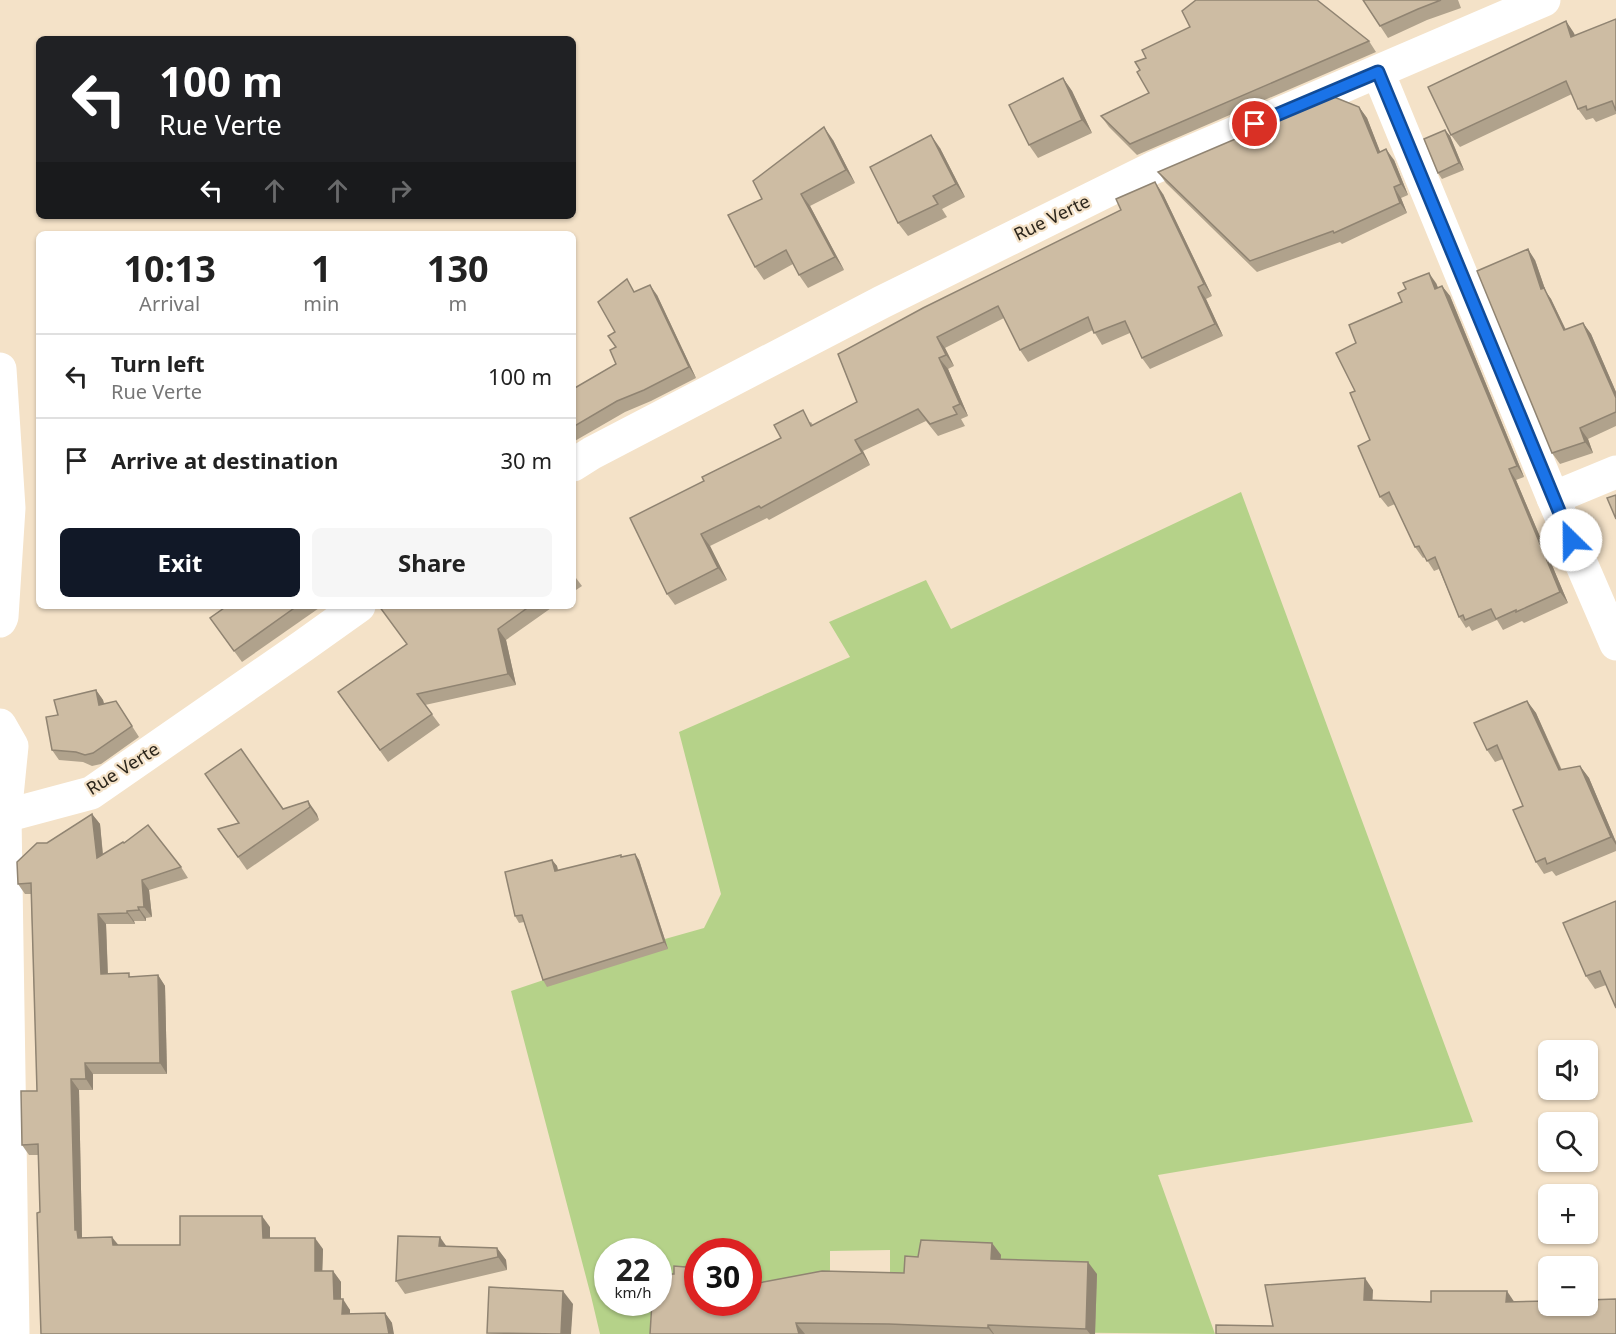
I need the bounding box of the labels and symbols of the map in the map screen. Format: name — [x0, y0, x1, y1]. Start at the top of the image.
pin — [1229, 98, 1280, 149]
street label: Rue Verte — [1010, 188, 1094, 246]
position arrow — [1539, 508, 1603, 572]
street label: Rue Verte — [81, 736, 164, 800]
speed limit sign: 30 — [684, 1238, 762, 1316]

